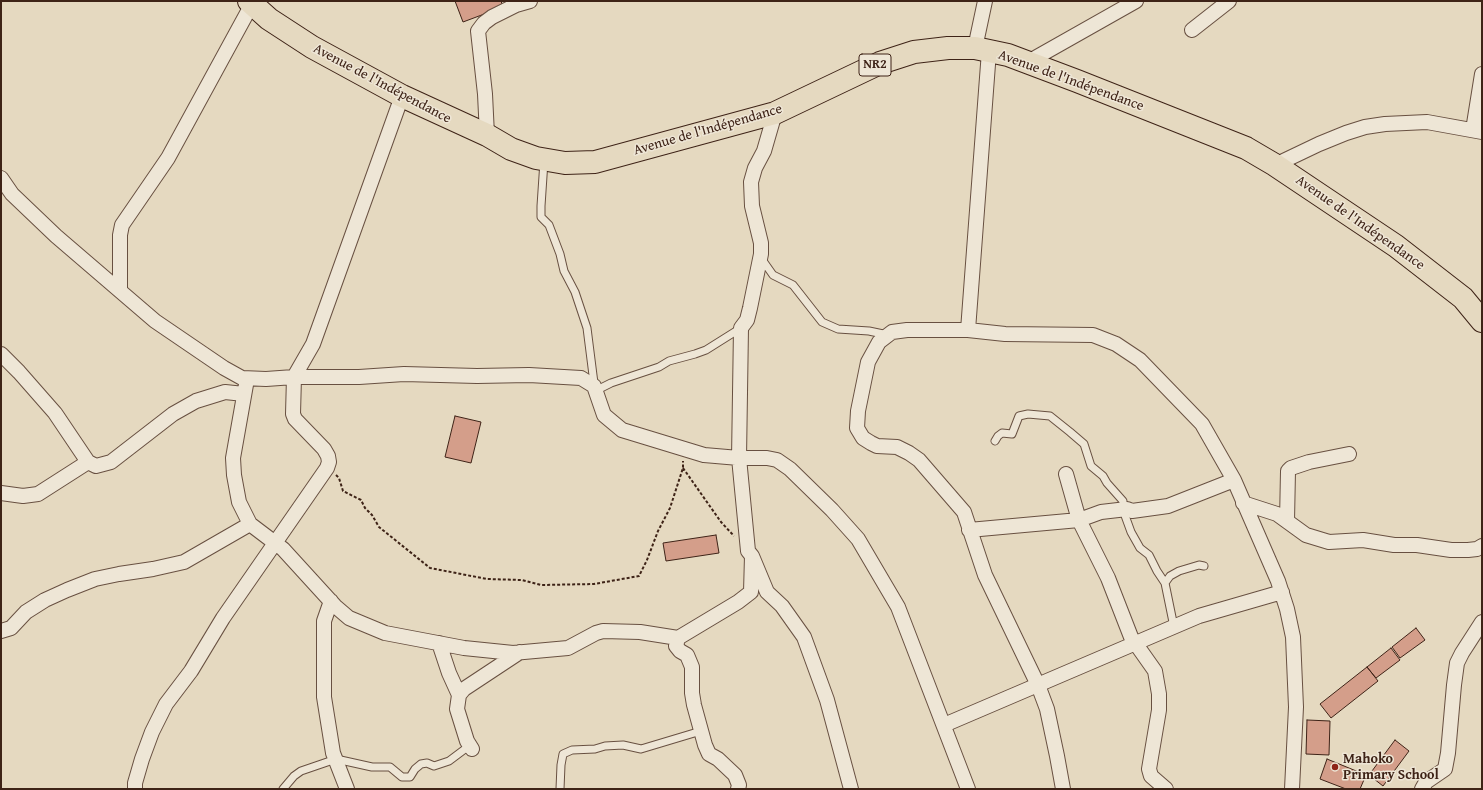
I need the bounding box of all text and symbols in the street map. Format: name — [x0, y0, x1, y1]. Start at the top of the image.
street label: Avenue de l'Indépendance — [310, 41, 454, 127]
street label: Avenue de l'Indépendance — [996, 47, 1146, 115]
road number: NR2 — [859, 54, 891, 76]
street label: Avenue de l'Indépendance — [632, 101, 784, 159]
street label: Avenue de l'Indépendance — [1292, 172, 1428, 274]
place label: Mahoko Primary School — [1343, 751, 1439, 784]
marker: Mahoko Primary School — [1330, 762, 1340, 772]

